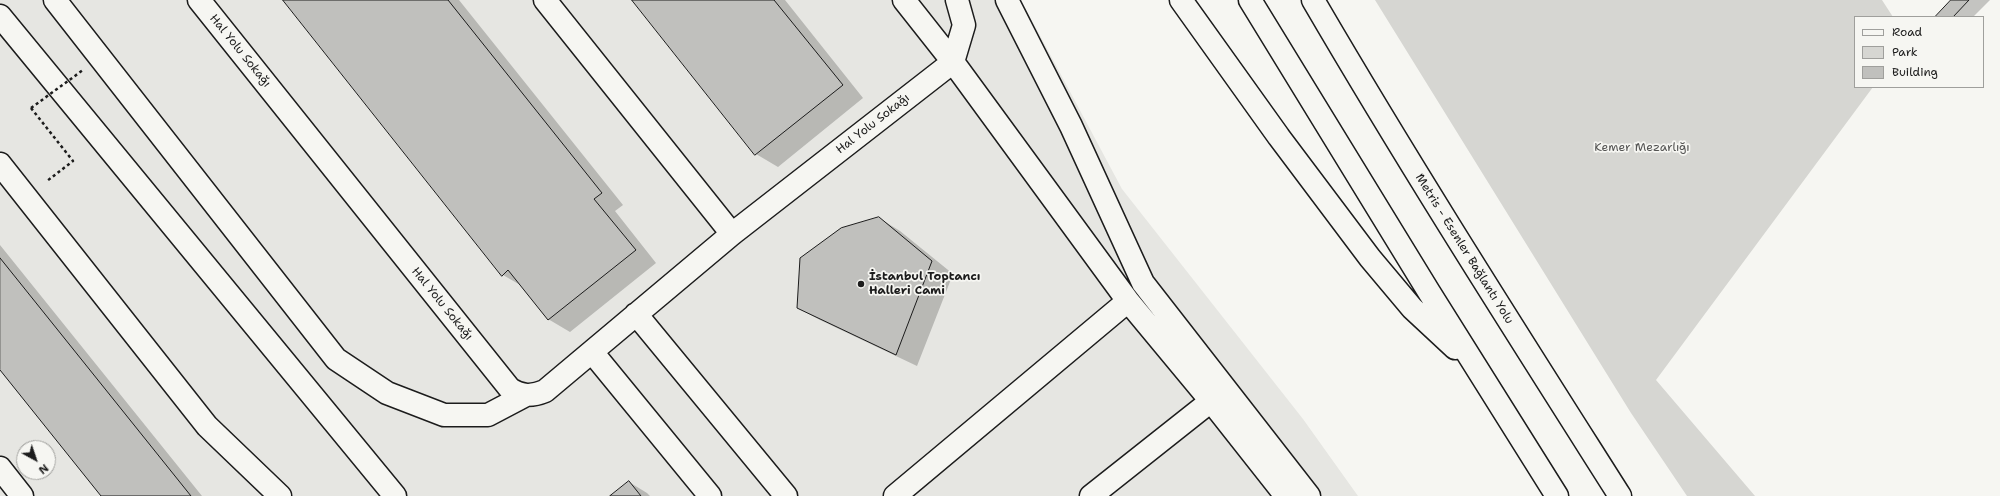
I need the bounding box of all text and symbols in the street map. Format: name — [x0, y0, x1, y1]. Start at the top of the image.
street label: Hal Yolu Sokağı — [206, 12, 274, 90]
legend — [1854, 16, 1984, 88]
text: Road — [1892, 24, 1922, 40]
text: Park — [1892, 44, 1918, 60]
text: Building — [1892, 64, 1938, 80]
street label: Hal Yolu Sokağı — [833, 91, 913, 157]
park label: Kemer Mezarlığı — [1594, 141, 1690, 155]
street label: Metris - Esenler Bağlantı Yolu — [1412, 171, 1516, 327]
street label: Hal Yolu Sokağı — [408, 265, 476, 343]
place label: İstanbul Toptancı Halleri Cami — [869, 270, 980, 298]
marker: İstanbul Toptancı Halleri Cami — [856, 279, 866, 289]
north arrow — [16, 440, 56, 480]
text: N — [35, 460, 52, 477]

